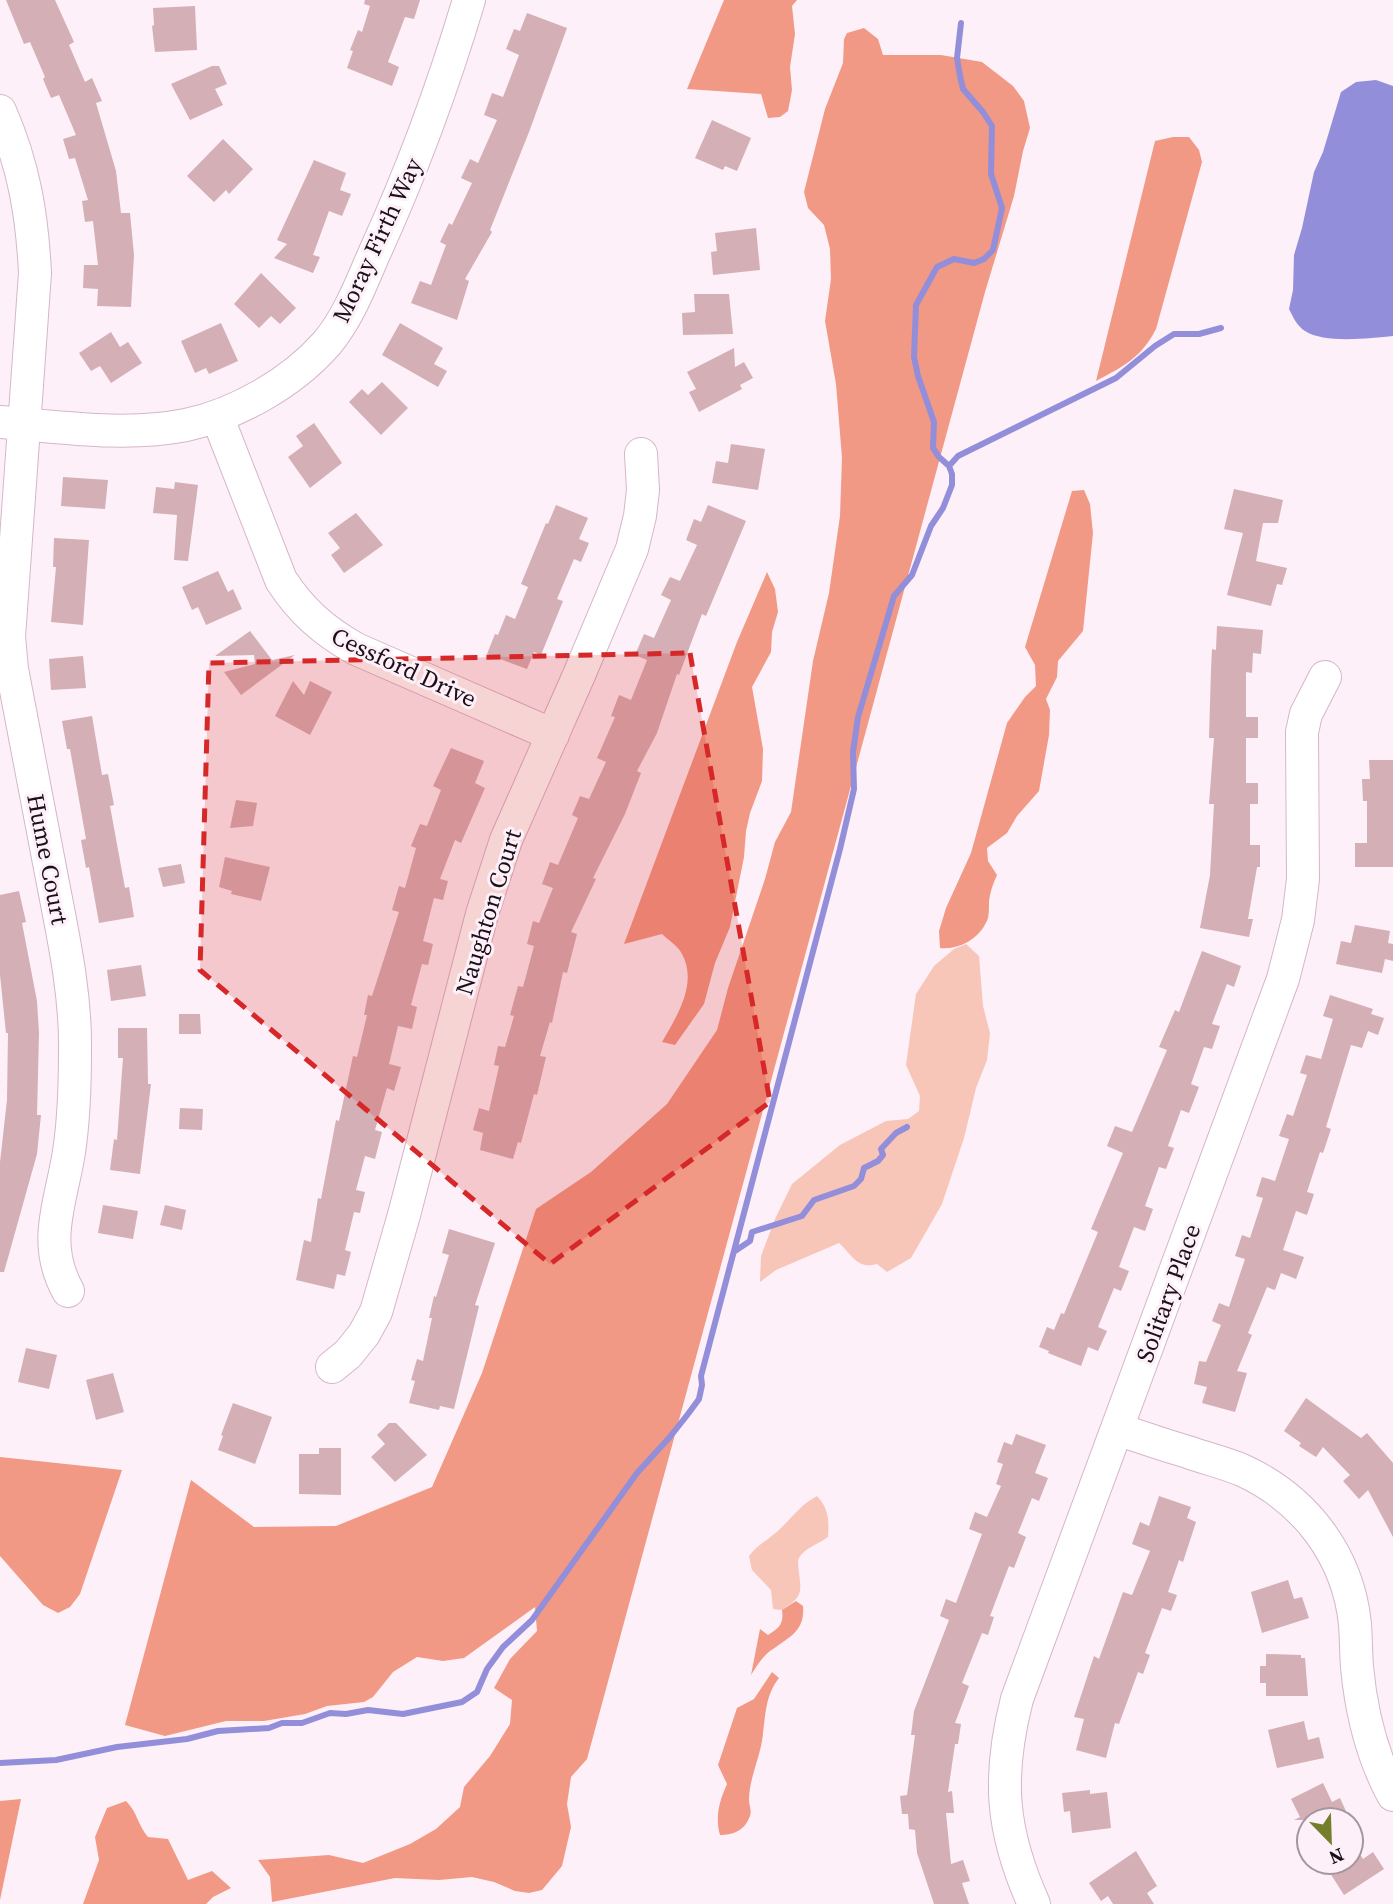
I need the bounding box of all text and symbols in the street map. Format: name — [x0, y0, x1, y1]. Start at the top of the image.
street label: Moray Firth Way — [324, 152, 430, 328]
street label: Cessford Drive — [326, 619, 482, 715]
street label: Hume Court — [19, 791, 77, 927]
street label: Naughton Court — [447, 825, 529, 999]
street label: Solitary Place — [1128, 1219, 1208, 1367]
north arrow — [1295, 1806, 1365, 1876]
text: N — [1325, 1842, 1348, 1871]

